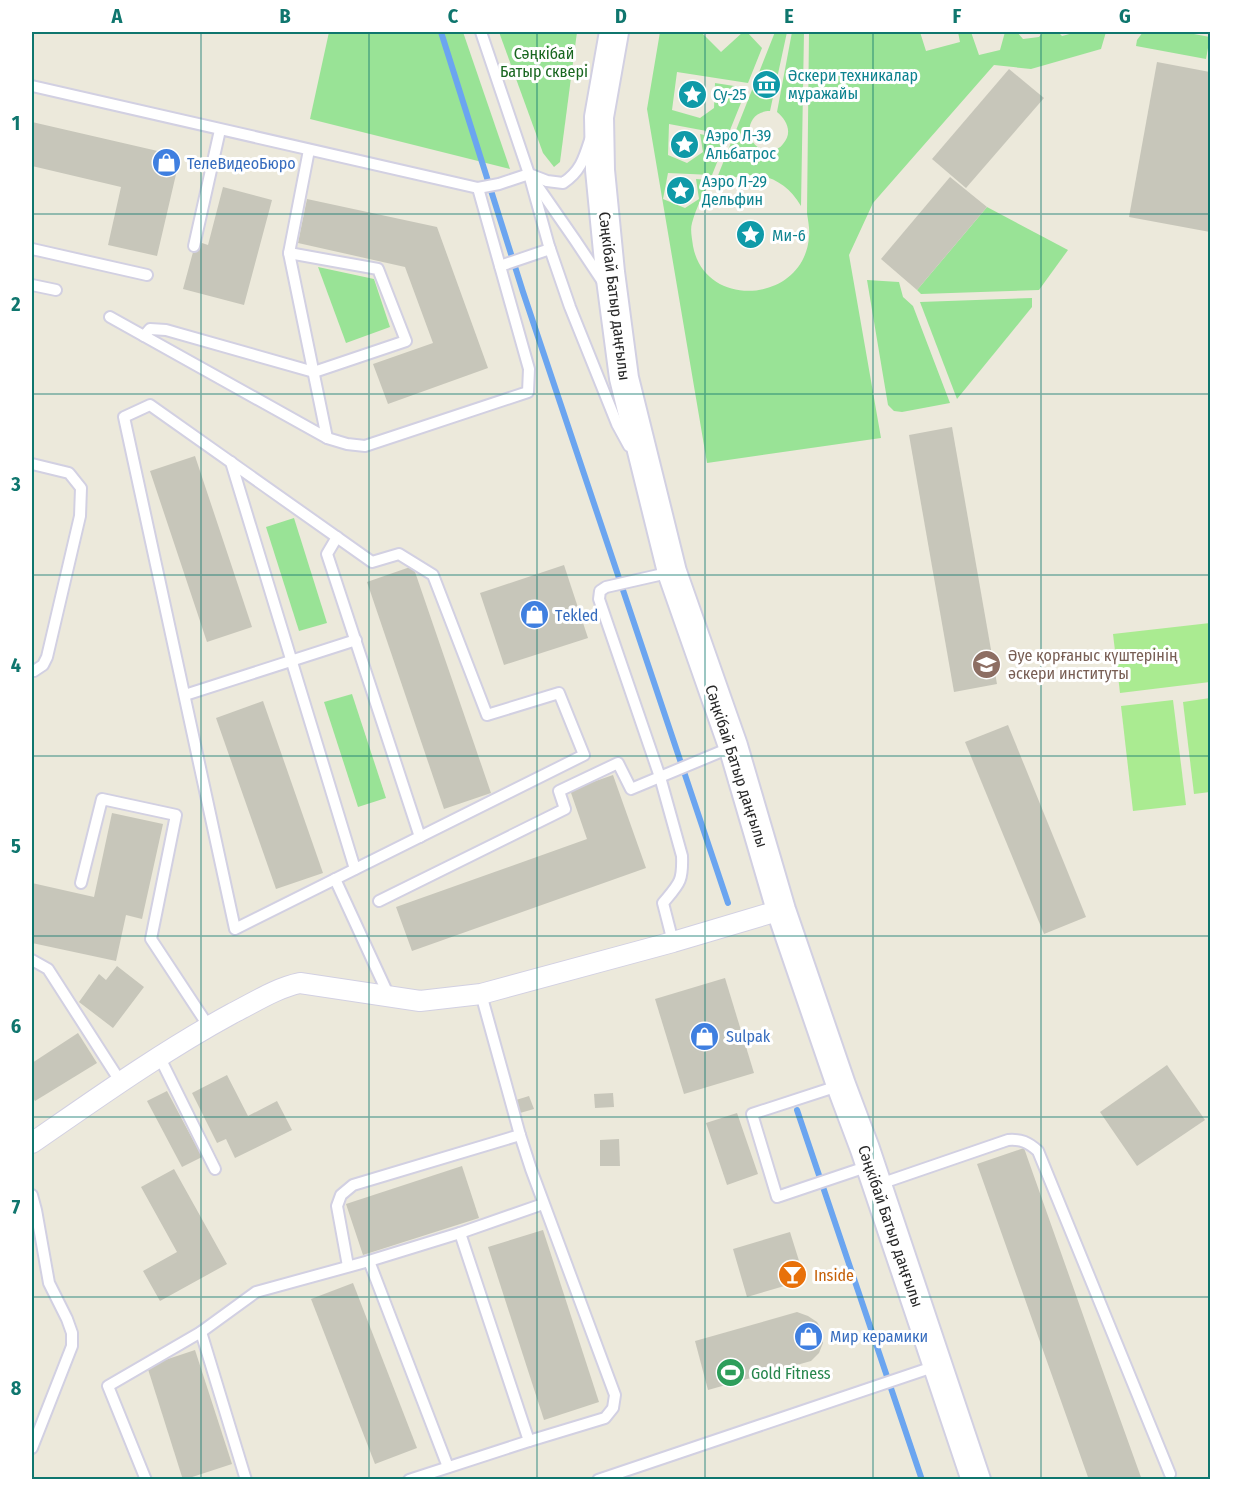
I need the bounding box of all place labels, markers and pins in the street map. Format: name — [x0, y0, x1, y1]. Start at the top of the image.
place label: Әскери техникалар мұражайы — [788, 66, 918, 103]
museum icon: Әскери техникалар мұражайы — [751, 68, 783, 100]
place icon: Су-25 — [676, 78, 708, 110]
place label: Су-25 — [713, 85, 747, 104]
place label: Аэро Л-39 Альбатрос — [706, 126, 776, 163]
place icon: Аэро Л-39 Альбатрос — [669, 128, 701, 160]
shop icon: ТелеВидеоБюро — [150, 147, 182, 179]
place label: ТелеВидеоБюро — [187, 154, 296, 173]
place label: Аэро Л-29 Дельфин — [701, 172, 767, 209]
place icon: Аэро Л-29 Дельфин — [665, 174, 697, 206]
place icon: Ми-6 — [735, 219, 767, 251]
place label: Ми-6 — [772, 226, 806, 245]
shop icon: Тekled — [518, 599, 550, 631]
place label: Тekled — [555, 606, 598, 625]
place label: Әуе қорғаныс күштерінің әскери институты — [1008, 646, 1178, 683]
school or university icon: Әуе қорғаныс күштерінің әскери институты — [971, 648, 1003, 680]
shop icon: Sulpak — [689, 1020, 721, 1052]
place label: Sulpak — [726, 1027, 771, 1046]
bar icon: Inside — [777, 1259, 809, 1291]
place label: Inside — [814, 1266, 854, 1285]
shop icon: Мир керамики — [793, 1320, 825, 1352]
place label: Мир керамики — [830, 1327, 928, 1346]
sports icon: Gold Fitness — [714, 1357, 746, 1389]
place label: Gold Fitness — [751, 1364, 831, 1383]

